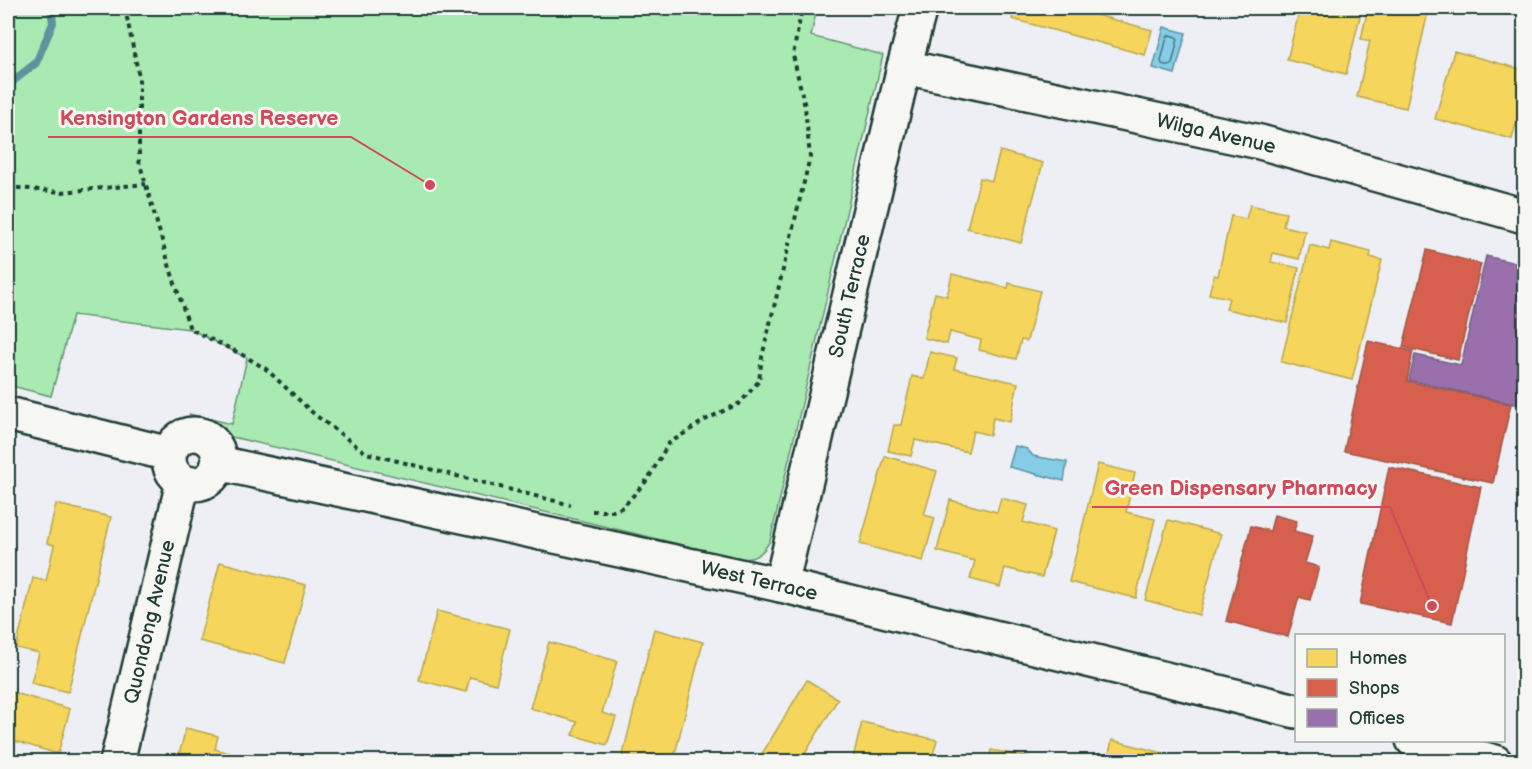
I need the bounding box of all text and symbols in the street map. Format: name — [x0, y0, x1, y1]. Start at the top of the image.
callout: Kensington Gardens Reserve — [48, 98, 351, 137]
text: Kensington Gardens Reserve — [60, 106, 338, 131]
street label: Wilga Avenue — [1154, 109, 1278, 159]
street label: South Terrace — [824, 232, 876, 360]
callout: Green Dispensary Pharmacy — [1092, 468, 1390, 507]
text: Green Dispensary Pharmacy — [1105, 476, 1378, 501]
street label: Quondong Avenue — [119, 538, 181, 706]
street label: West Terrace — [698, 556, 820, 606]
legend — [1295, 634, 1505, 742]
text: Homes — [1349, 648, 1407, 669]
text: Shops — [1349, 678, 1400, 699]
text: Offices — [1349, 708, 1405, 729]

